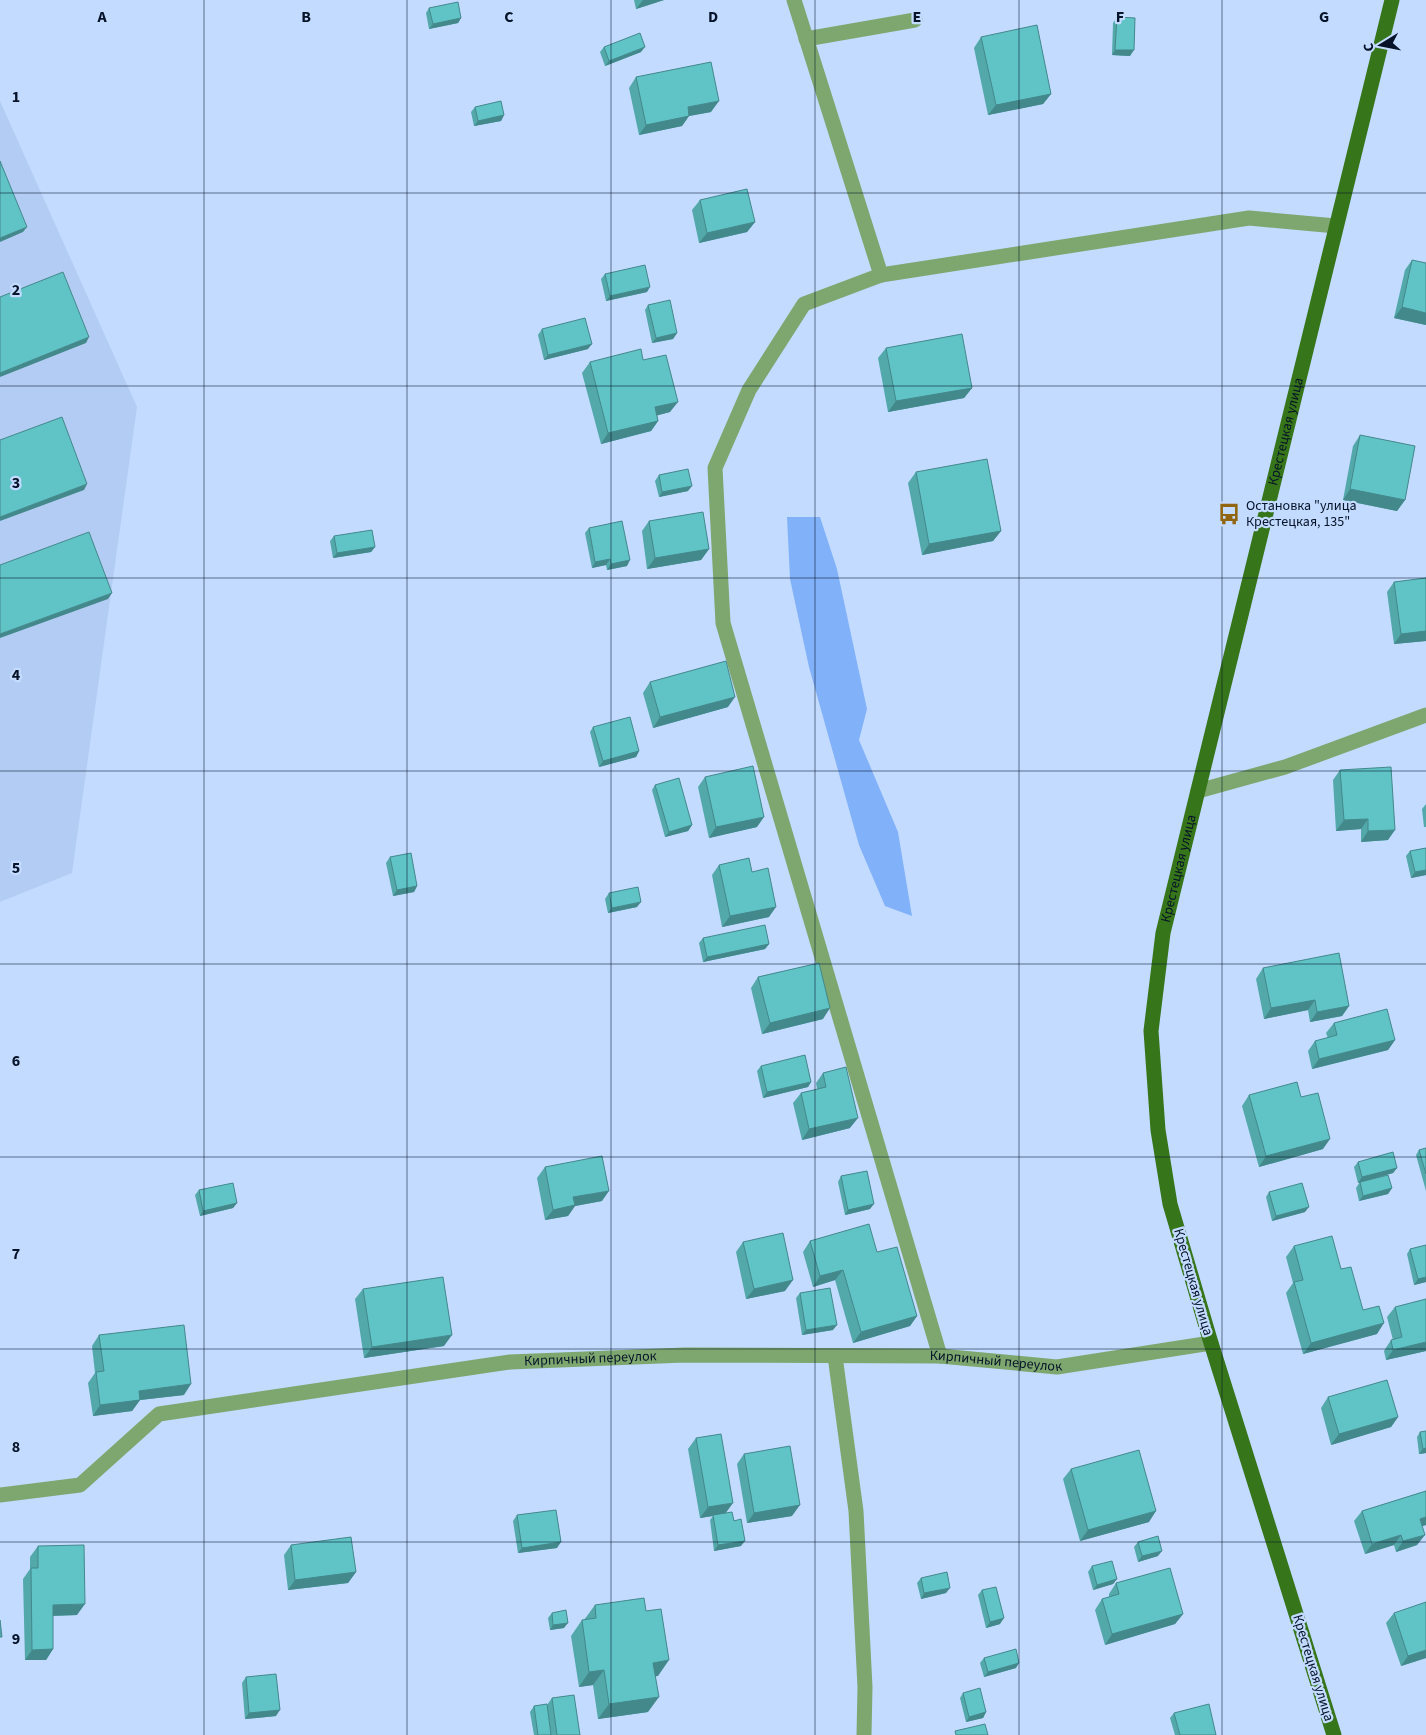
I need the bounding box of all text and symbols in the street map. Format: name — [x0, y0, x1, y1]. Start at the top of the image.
text: A — [96, 6, 107, 28]
text: B — [301, 6, 311, 28]
text: C — [504, 6, 514, 28]
text: D — [708, 6, 718, 28]
text: E — [913, 6, 921, 28]
text: F — [1116, 6, 1124, 28]
text: G — [1319, 6, 1329, 28]
north arrow — [1356, 20, 1406, 70]
text: С — [1359, 41, 1380, 53]
text: 1 — [12, 86, 20, 108]
text: 2 — [12, 279, 20, 301]
street label: Крестецкая улица — [1263, 375, 1309, 488]
text: 3 — [12, 472, 20, 494]
place label: Остановка "улица Крестецкая, 135" — [1246, 496, 1357, 532]
bus stop icon: Остановка "улица Крестецкая, 135" — [1216, 501, 1242, 527]
text: 4 — [12, 664, 21, 686]
street label: Крестецкая улица — [1156, 812, 1202, 925]
text: 5 — [12, 857, 20, 879]
text: 6 — [12, 1050, 20, 1072]
street label: Крестецкая улица — [1168, 1226, 1218, 1338]
text: 7 — [12, 1243, 20, 1265]
street label: Кирпичный переулок — [524, 1346, 657, 1371]
street label: Кирпичный переулок — [930, 1346, 1064, 1377]
text: 8 — [12, 1436, 20, 1458]
street label: Крестецкая улица — [1287, 1612, 1339, 1724]
text: 9 — [12, 1628, 20, 1650]

